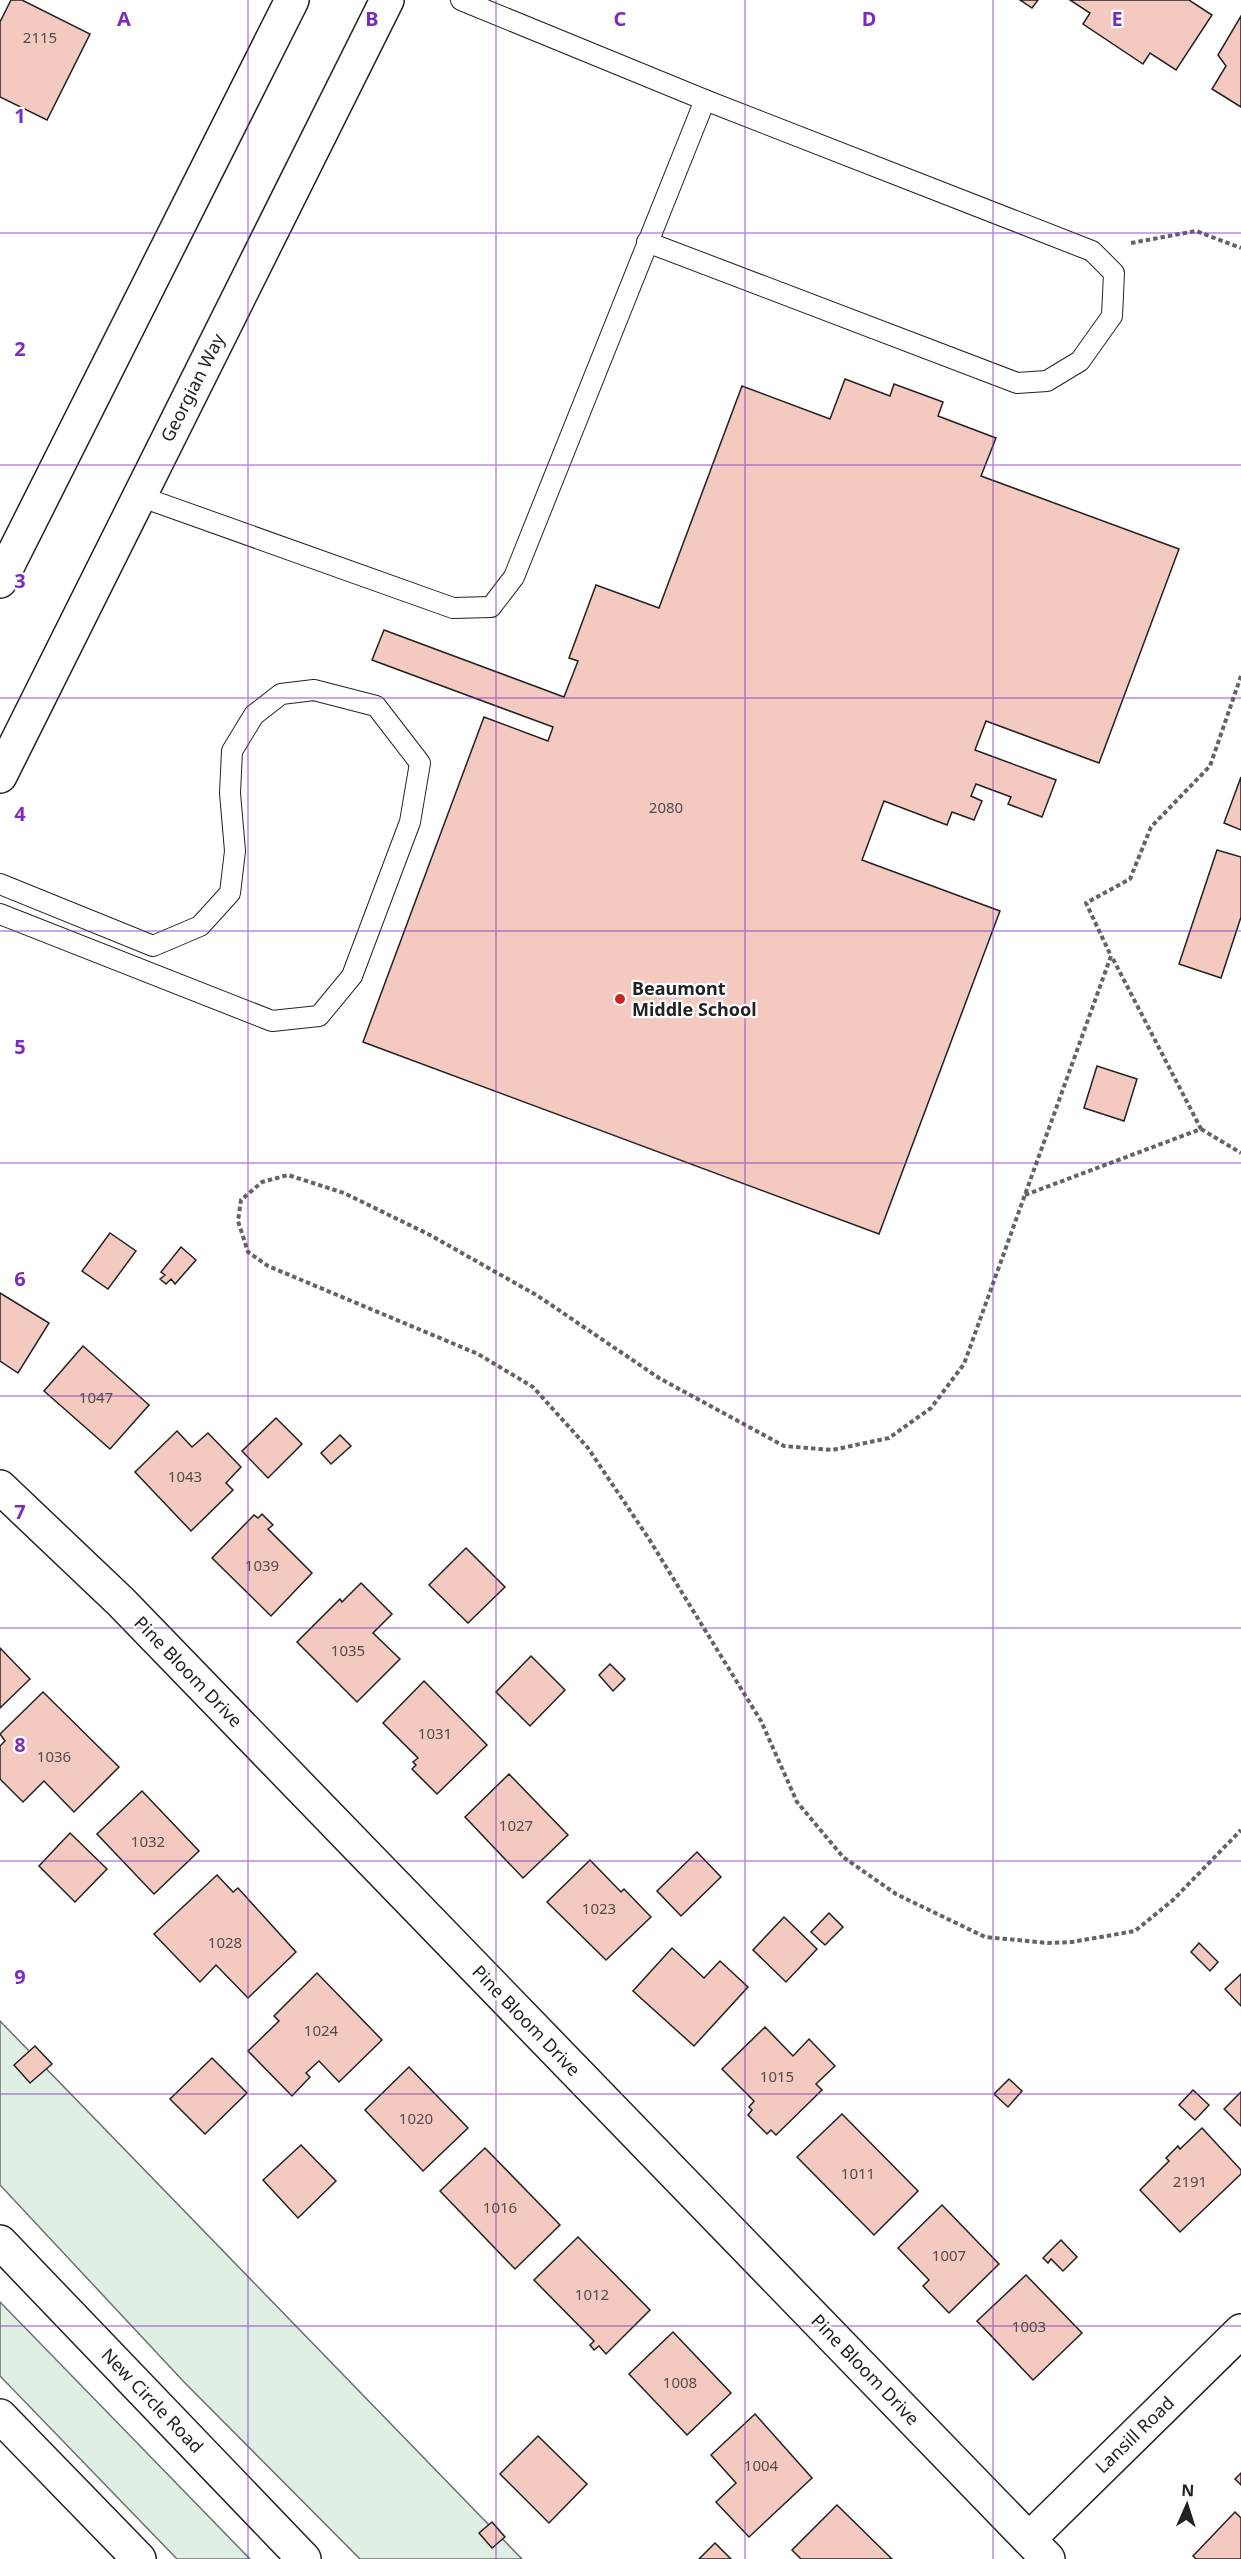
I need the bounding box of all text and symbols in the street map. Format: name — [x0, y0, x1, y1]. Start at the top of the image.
text: A — [117, 5, 131, 32]
text: B — [365, 5, 379, 32]
text: C — [614, 5, 627, 32]
text: D — [862, 5, 876, 32]
text: E — [1111, 5, 1123, 32]
house number: 2115 — [23, 27, 57, 47]
text: 1 — [14, 102, 26, 129]
street label: Georgian Way — [154, 329, 230, 446]
text: 2 — [14, 335, 26, 362]
text: 3 — [14, 567, 26, 594]
house number: 2080 — [649, 797, 683, 817]
text: 4 — [14, 800, 26, 827]
place label: Beaumont Middle School — [632, 976, 757, 1021]
marker: Beaumont Middle School — [613, 992, 627, 1006]
text: 5 — [14, 1033, 26, 1060]
text: 6 — [14, 1265, 26, 1292]
house number: 1047 — [79, 1387, 113, 1407]
house number: 1043 — [168, 1466, 202, 1486]
text: 7 — [14, 1498, 26, 1525]
house number: 1039 — [245, 1555, 279, 1575]
street label: Pine Bloom Drive — [130, 1611, 248, 1732]
house number: 1035 — [331, 1640, 365, 1660]
house number: 1031 — [418, 1723, 452, 1743]
text: 8 — [14, 1731, 26, 1758]
house number: 1036 — [37, 1746, 71, 1766]
house number: 1027 — [499, 1815, 533, 1835]
house number: 1032 — [131, 1831, 165, 1851]
house number: 1023 — [582, 1898, 616, 1918]
house number: 1028 — [208, 1932, 242, 1952]
street label: Pine Bloom Drive — [468, 1960, 586, 2081]
text: 9 — [14, 1963, 26, 1990]
house number: 1024 — [304, 2020, 339, 2040]
house number: 1015 — [760, 2066, 794, 2086]
house number: 1020 — [399, 2108, 433, 2128]
house number: 1011 — [841, 2163, 875, 2183]
house number: 2191 — [1173, 2171, 1207, 2191]
house number: 1016 — [483, 2197, 517, 2217]
house number: 1007 — [932, 2245, 966, 2265]
house number: 1012 — [575, 2284, 609, 2304]
street label: Pine Bloom Drive — [807, 2309, 925, 2430]
house number: 1003 — [1012, 2316, 1046, 2336]
street label: New Circle Road — [97, 2343, 209, 2458]
house number: 1008 — [663, 2372, 697, 2392]
street label: Lansill Road — [1090, 2391, 1179, 2478]
house number: 1004 — [744, 2455, 779, 2475]
north arrow — [1157, 2475, 1217, 2535]
text: N — [1181, 2479, 1195, 2501]

